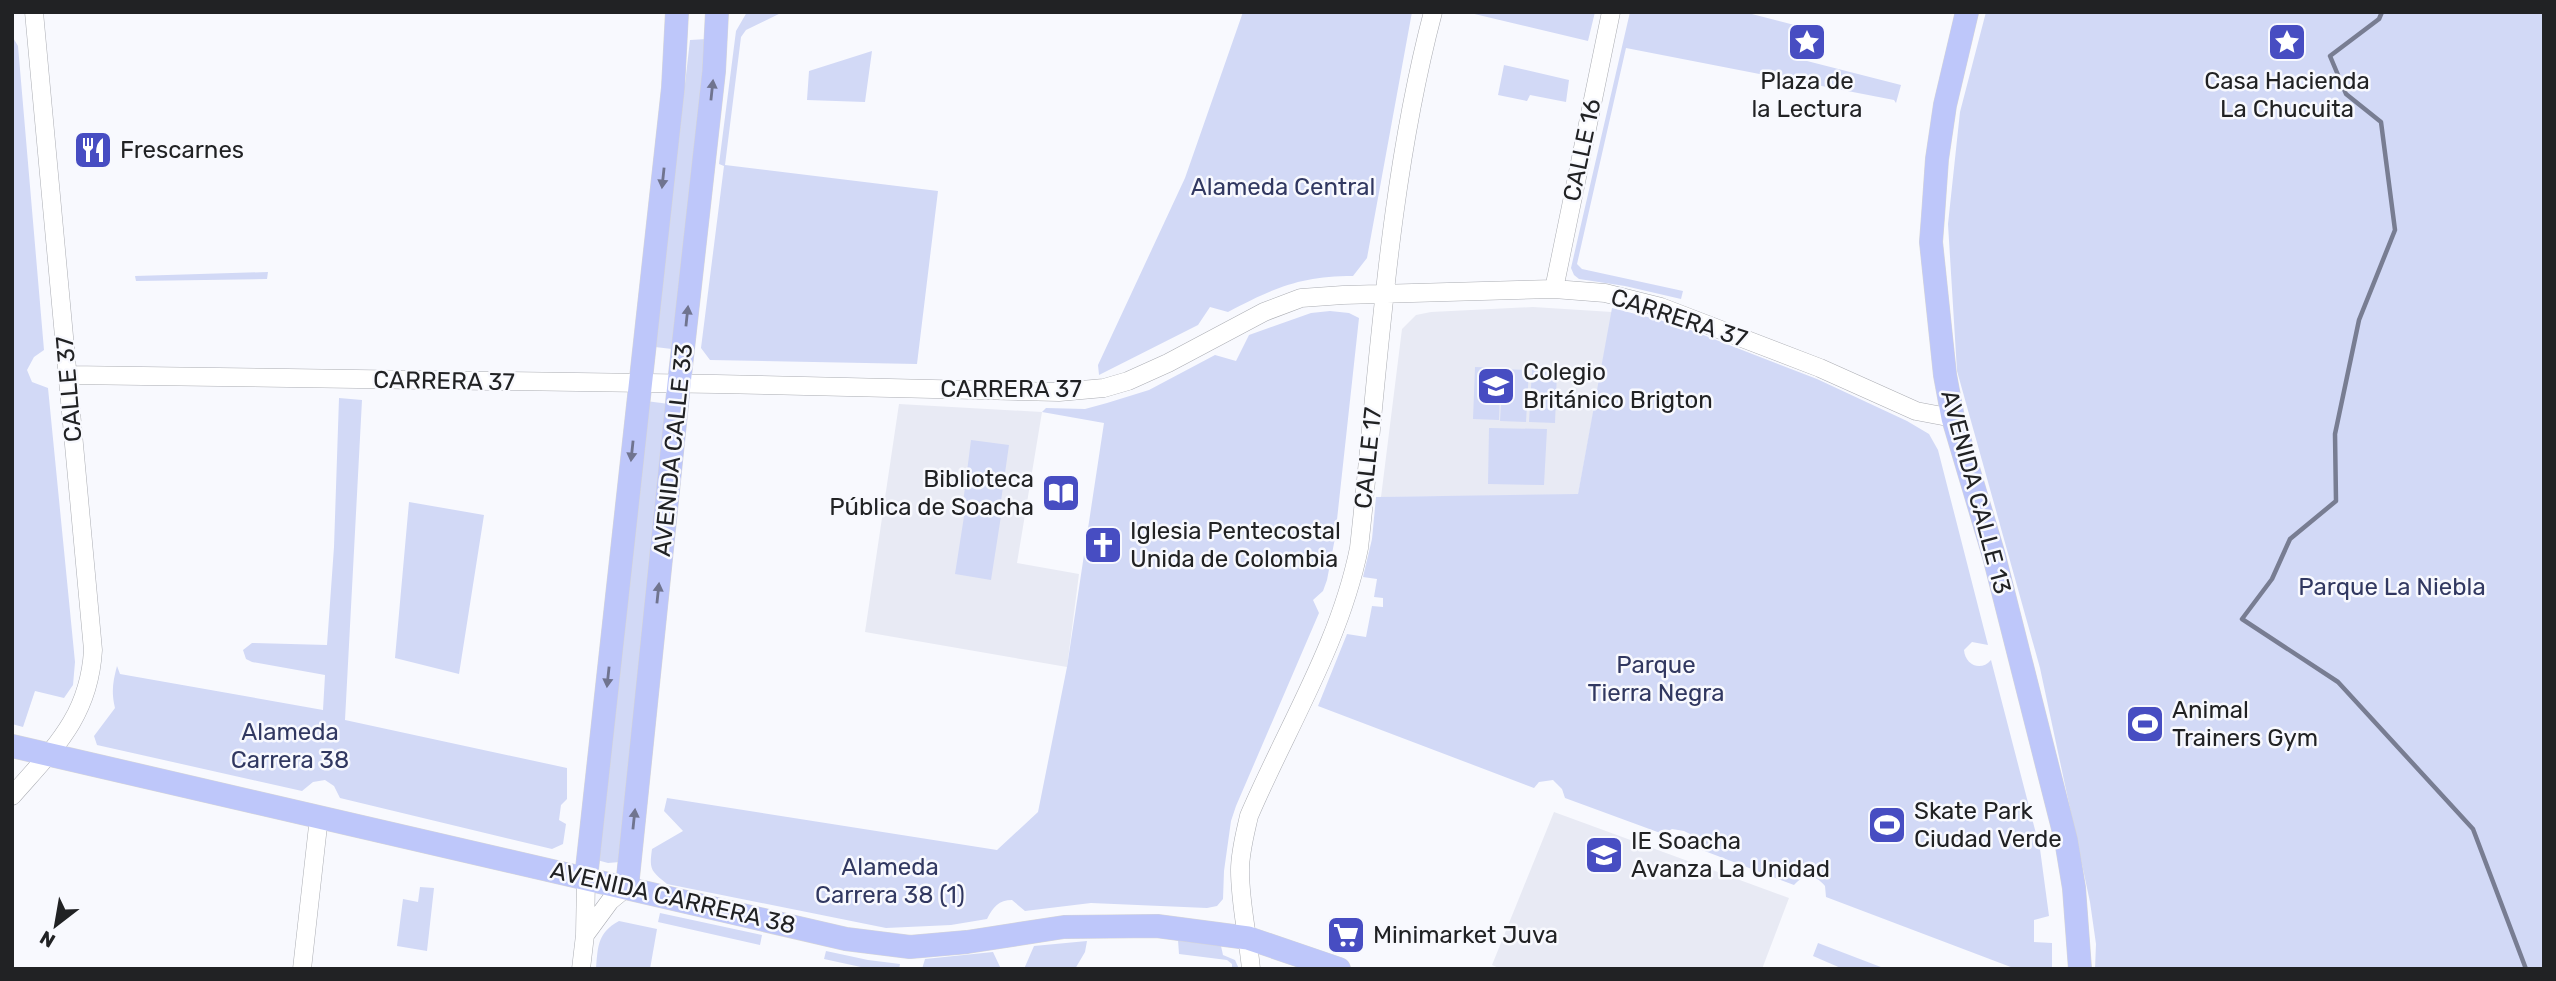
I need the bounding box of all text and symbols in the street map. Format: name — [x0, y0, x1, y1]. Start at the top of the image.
place icon: Plaza de la Lectura — [1786, 21, 1828, 63]
place icon: Casa Hacienda La Chucuita — [2266, 21, 2308, 63]
place label: Plaza de la Lectura — [1752, 67, 1862, 123]
place label: Casa Hacienda La Chucuita — [2204, 67, 2370, 123]
one-way arrow — [707, 79, 718, 101]
street label: CALLE 16 — [1557, 96, 1607, 204]
restaurant icon: Frescarnes — [72, 129, 114, 171]
place label: Frescarnes — [120, 136, 244, 164]
one-way arrow — [657, 167, 668, 189]
park label: Alameda Central — [1191, 173, 1375, 201]
street label: CARRERA 37 — [1607, 283, 1751, 353]
one-way arrow — [681, 305, 692, 327]
street label: CALLE 37 — [50, 335, 88, 443]
street label: AVENIDA CALLE 33 — [648, 342, 698, 558]
place label: Colegio Británico Brigton — [1523, 358, 1713, 414]
school or university icon: Colegio Británico Brigton — [1475, 365, 1517, 407]
street label: CARRERA 37 — [373, 366, 515, 396]
street label: CARRERA 37 — [940, 375, 1082, 403]
street label: AVENIDA CALLE 13 — [1935, 387, 2017, 597]
street label: CALLE 17 — [1349, 406, 1387, 510]
one-way arrow — [627, 440, 638, 462]
place label: Biblioteca Pública de Soacha — [829, 465, 1034, 521]
library icon: Biblioteca Pública de Soacha — [1040, 472, 1082, 514]
place label: Iglesia Pentecostal Unida de Colombia — [1130, 517, 1341, 573]
church icon: Iglesia Pentecostal Unida de Colombia — [1082, 524, 1124, 566]
park label: Parque La Niebla — [2298, 573, 2486, 601]
one-way arrow — [653, 582, 664, 604]
park label: Parque Tierra Negra — [1588, 651, 1724, 707]
one-way arrow — [602, 667, 613, 689]
place label: Animal Trainers Gym — [2172, 696, 2318, 752]
sports icon: Animal Trainers Gym — [2124, 703, 2166, 745]
park label: Alameda Carrera 38 — [231, 718, 349, 774]
place label: Skate Park Ciudad Verde — [1914, 797, 2062, 853]
sports icon: Skate Park Ciudad Verde — [1866, 804, 1908, 846]
one-way arrow — [629, 808, 640, 830]
place label: IE Soacha Avanza La Unidad — [1631, 827, 1830, 883]
school or university icon: IE Soacha Avanza La Unidad — [1583, 834, 1625, 876]
park label: Alameda Carrera 38 (1) — [815, 853, 965, 909]
street label: AVENIDA CARRERA 38 — [548, 856, 798, 940]
north arrow — [21, 890, 91, 960]
supermarket icon: Minimarket Juva — [1325, 914, 1367, 956]
place label: Minimarket Juva — [1373, 921, 1558, 949]
text: N — [36, 926, 59, 953]

